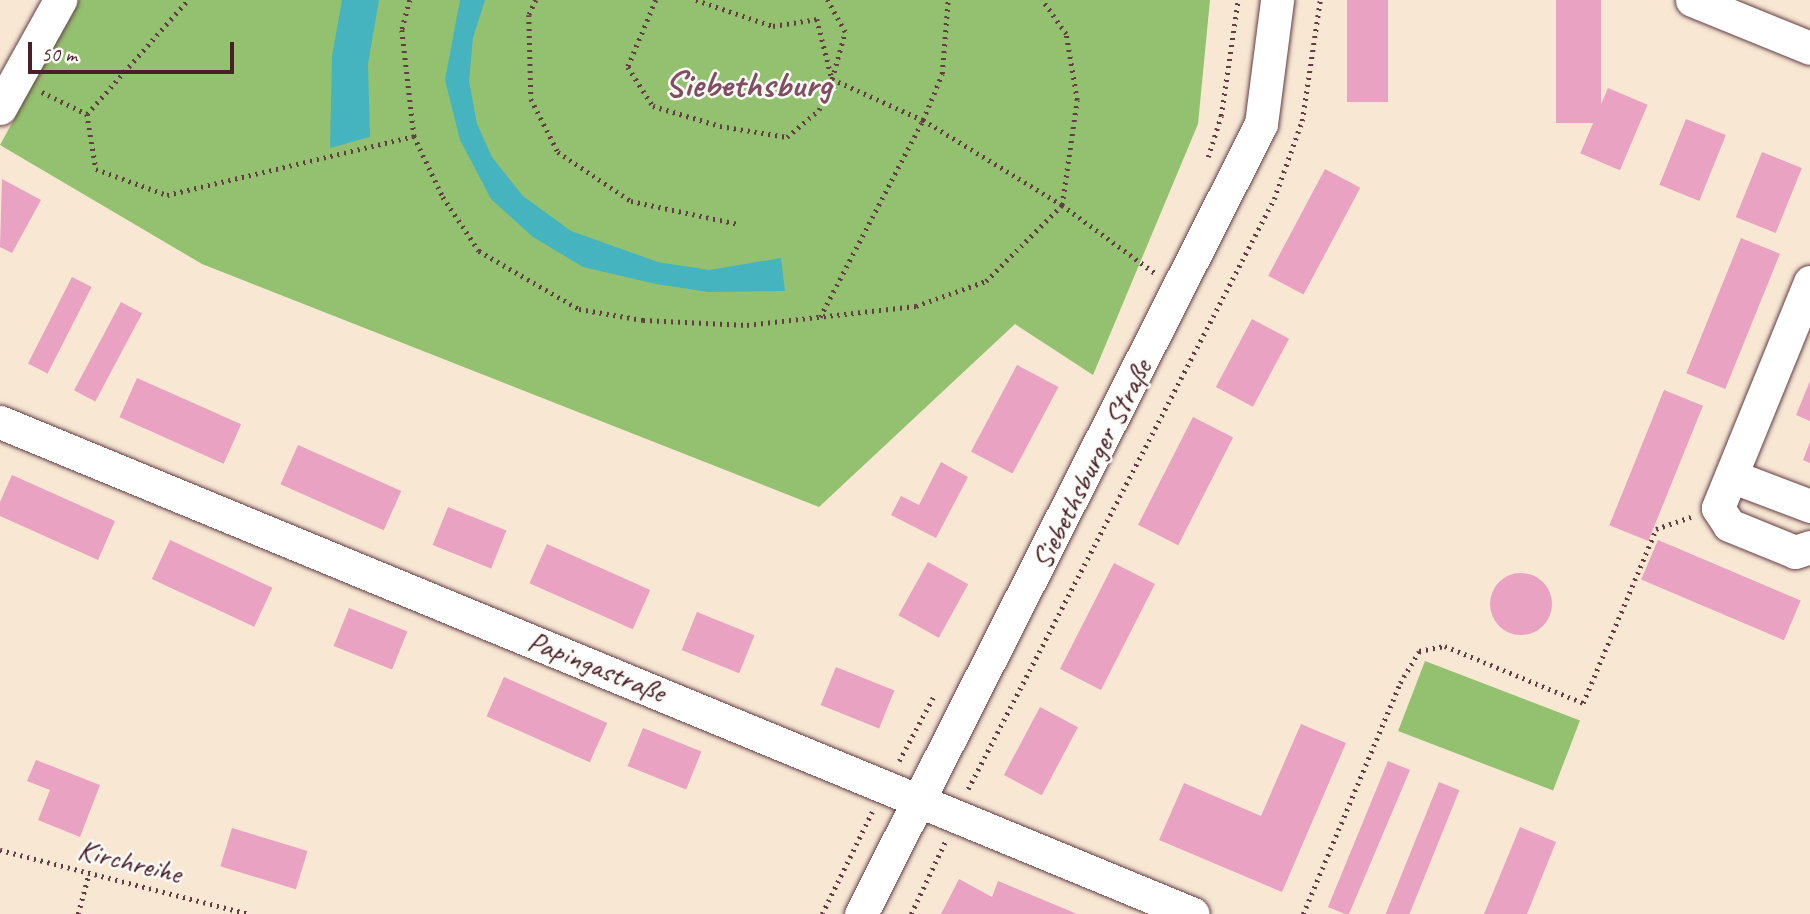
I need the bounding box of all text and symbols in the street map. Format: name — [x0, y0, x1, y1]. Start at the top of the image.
scale bar — [32, 28, 238, 72]
text: 50 m — [41, 41, 77, 67]
district label: Siebethsburg — [665, 62, 831, 106]
street label: Siebethsburger Straße — [1022, 353, 1160, 575]
street label: Papingastraße — [523, 622, 671, 710]
street label: Kirchreihe — [75, 831, 185, 891]

